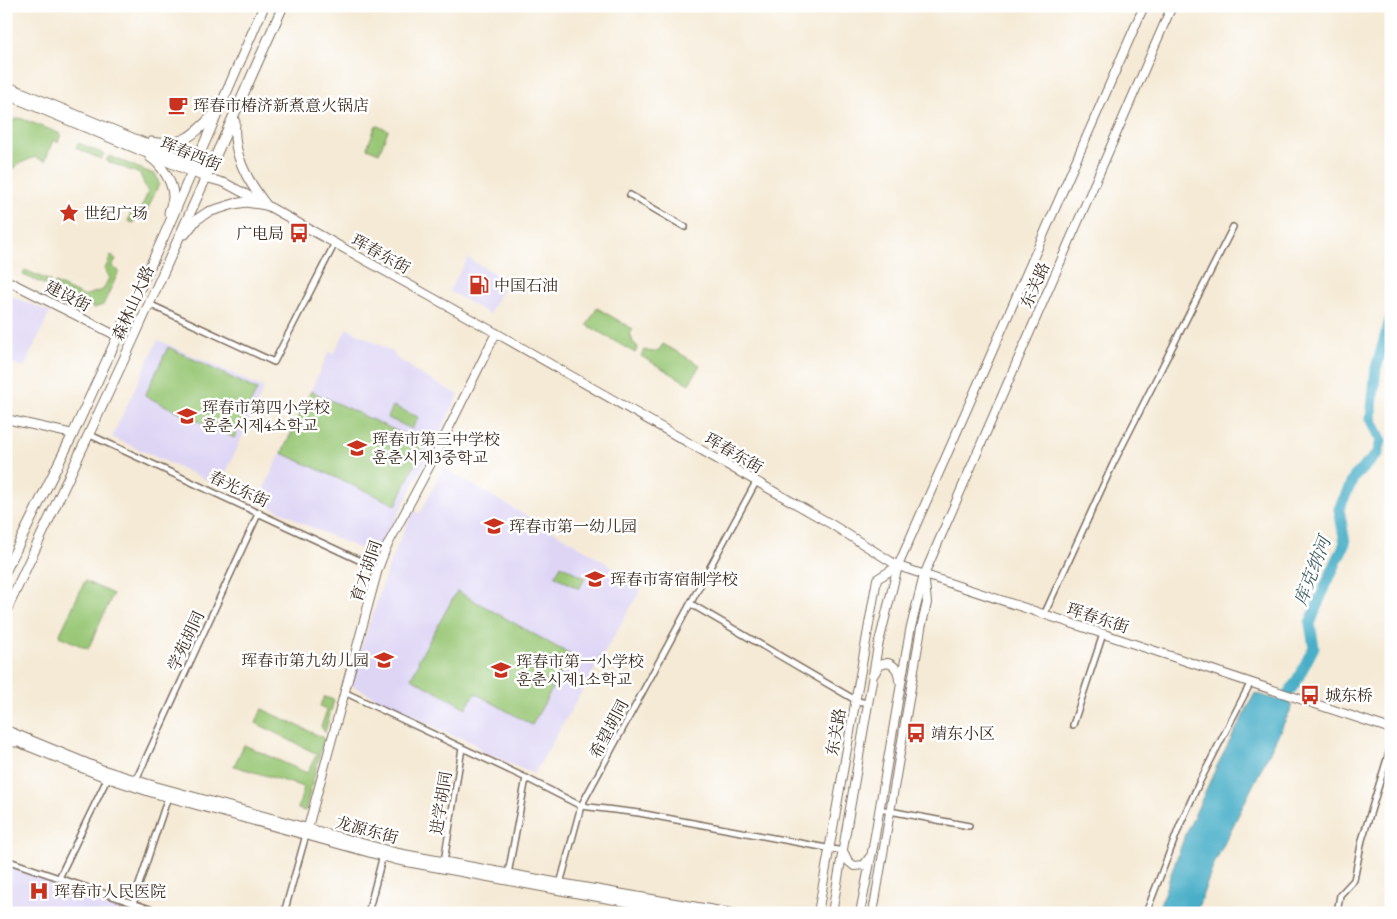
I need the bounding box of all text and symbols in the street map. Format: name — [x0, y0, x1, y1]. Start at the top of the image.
cafe icon: 珲春市椿济新煮意火锅店 — [167, 94, 189, 116]
place label: 珲春市椿济新煮意火锅店 — [193, 95, 369, 116]
street label: 珲春西街 — [157, 132, 225, 176]
place icon: 世纪广场 — [58, 202, 80, 224]
place label: 世纪广场 — [84, 203, 148, 224]
bus stop icon: 广电局 — [288, 222, 310, 244]
place label: 广电局 — [236, 223, 284, 244]
street label: 珲春东街 — [348, 229, 414, 279]
street label: 东关路 — [1016, 259, 1054, 311]
street label: 森林山大路 — [107, 262, 159, 344]
fuel station icon: 中国石油 — [468, 274, 490, 296]
place label: 中国石油 — [494, 275, 558, 296]
street label: 建设街 — [42, 276, 94, 316]
place label: 珲春市第四小学校 훈춘시제4소학교 — [202, 397, 330, 436]
school or university icon: 珲春市第四小学校 훈춘시제4소학교 — [176, 405, 198, 427]
street label: 珲春东街 — [701, 428, 767, 478]
place label: 珲春市第三中学校 훈춘시제3중학교 — [372, 429, 500, 468]
school or university icon: 珲春市第三中学校 훈춘시제3중학교 — [346, 437, 368, 459]
street label: 春光东街 — [206, 466, 272, 512]
school or university icon: 珲春市第一幼儿园 — [483, 515, 505, 537]
place label: 珲春市第一幼儿园 — [509, 516, 637, 537]
water label: 库克纳河 — [1288, 530, 1337, 609]
street label: 育才胡同 — [346, 537, 386, 605]
school or university icon: 珲春市寄宿制学校 — [584, 568, 606, 590]
place label: 珲春市寄宿制学校 — [610, 569, 738, 590]
street label: 珲春东街 — [1064, 598, 1132, 638]
street label: 学苑胡同 — [163, 608, 209, 674]
school or university icon: 珲春市第九幼儿园 — [373, 649, 395, 671]
place label: 珲春市第九幼儿园 — [241, 650, 369, 671]
place label: 珲春市第一小学校 훈춘시제1소학교 — [516, 651, 644, 690]
school or university icon: 珲春市第一小学校 훈춘시제1소학교 — [490, 659, 512, 681]
bus stop icon: 城东桥 — [1299, 684, 1321, 706]
place label: 城东桥 — [1325, 685, 1373, 706]
street label: 希望胡同 — [585, 696, 633, 762]
street label: 东关路 — [821, 707, 851, 757]
bus stop icon: 靖东小区 — [905, 722, 927, 744]
place label: 靖东小区 — [931, 723, 995, 744]
street label: 进学胡同 — [426, 770, 456, 836]
street label: 龙源东街 — [333, 812, 401, 848]
hospital icon: 珲春市人民医院 — [28, 880, 50, 902]
place label: 珲春市人民医院 — [54, 881, 166, 902]

